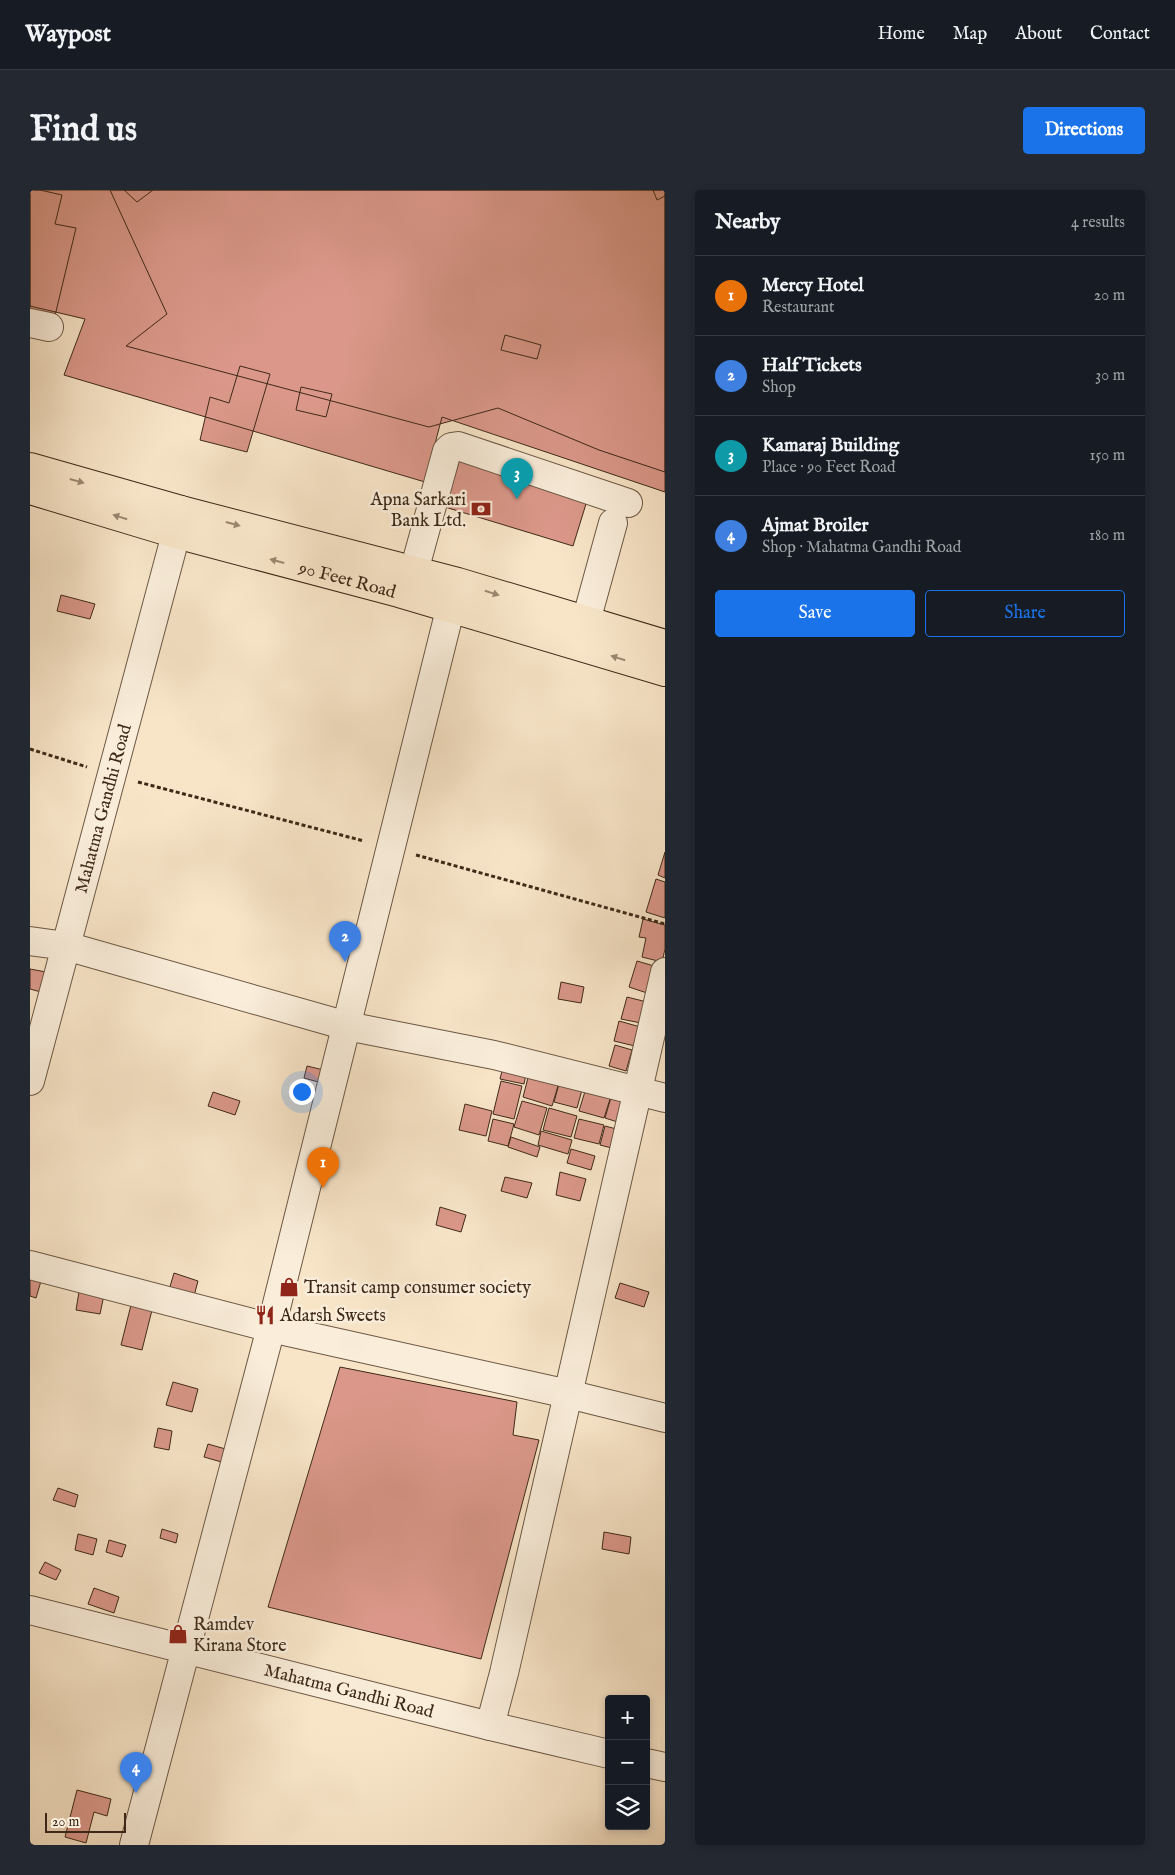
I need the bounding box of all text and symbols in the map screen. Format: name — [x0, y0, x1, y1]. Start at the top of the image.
text: Waypost — [25, 19, 111, 50]
text: Home — [878, 23, 925, 46]
text: Map — [953, 23, 987, 46]
text: About — [1015, 23, 1062, 46]
text: Contact — [1090, 23, 1150, 46]
button: Directions — [1023, 107, 1145, 154]
text: Find us — [30, 108, 137, 153]
text: Nearby — [715, 209, 780, 236]
text: 4 results — [1071, 213, 1125, 233]
text: Mercy Hotel — [762, 274, 864, 298]
text: 1 — [728, 286, 734, 306]
text: 20 m — [1094, 286, 1125, 306]
text: Restaurant — [762, 298, 835, 318]
text: Half Tickets — [762, 354, 862, 378]
text: 2 — [727, 366, 735, 386]
text: 30 m — [1095, 366, 1125, 386]
text: Shop — [762, 378, 796, 398]
text: Kamaraj Building — [762, 434, 899, 458]
text: 3 — [728, 446, 734, 466]
text: 150 m — [1090, 446, 1125, 466]
pin: 3 — [501, 458, 533, 499]
text: Place · 90 Feet Road — [762, 458, 895, 478]
one-way arrow — [69, 477, 84, 485]
place label: Apna Sarkari Bank Ltd. — [369, 489, 466, 533]
bank icon: Apna Sarkari Bank Ltd. — [470, 498, 492, 520]
one-way arrow — [113, 513, 128, 521]
text: Ajmat Broiler — [762, 514, 869, 538]
one-way arrow — [226, 520, 241, 528]
text: 4 — [727, 526, 735, 546]
text: 180 m — [1089, 526, 1125, 546]
text: Shop · Mahatma Gandhi Road — [762, 538, 961, 558]
one-way arrow — [269, 557, 284, 565]
street label: 90 Feet Road — [295, 557, 399, 605]
one-way arrow — [485, 589, 500, 597]
button: Save — [715, 590, 915, 637]
button: Share — [925, 590, 1125, 637]
one-way arrow — [611, 654, 626, 662]
street label: Mahatma Gandhi Road — [71, 721, 138, 896]
pin: 2 — [329, 921, 361, 962]
your location — [289, 1079, 315, 1105]
pin: 1 — [307, 1147, 339, 1188]
shop icon: Transit camp consumer society — [278, 1276, 300, 1298]
place label: Transit camp consumer society — [304, 1277, 531, 1300]
restaurant icon: Adarsh Sweets — [254, 1304, 276, 1326]
place label: Adarsh Sweets — [279, 1305, 386, 1328]
place label: Ramdev Kirana Store — [193, 1614, 286, 1658]
shop icon: Ramdev Kirana Store — [167, 1623, 189, 1645]
street label: Mahatma Gandhi Road — [261, 1659, 436, 1724]
map controls — [605, 1695, 650, 1830]
button: + — [605, 1695, 650, 1740]
button: − — [605, 1740, 650, 1785]
pin: 4 — [120, 1752, 152, 1793]
button: layers — [605, 1785, 650, 1830]
scale bar — [45, 1810, 126, 1833]
text: 20 m — [52, 1813, 79, 1831]

